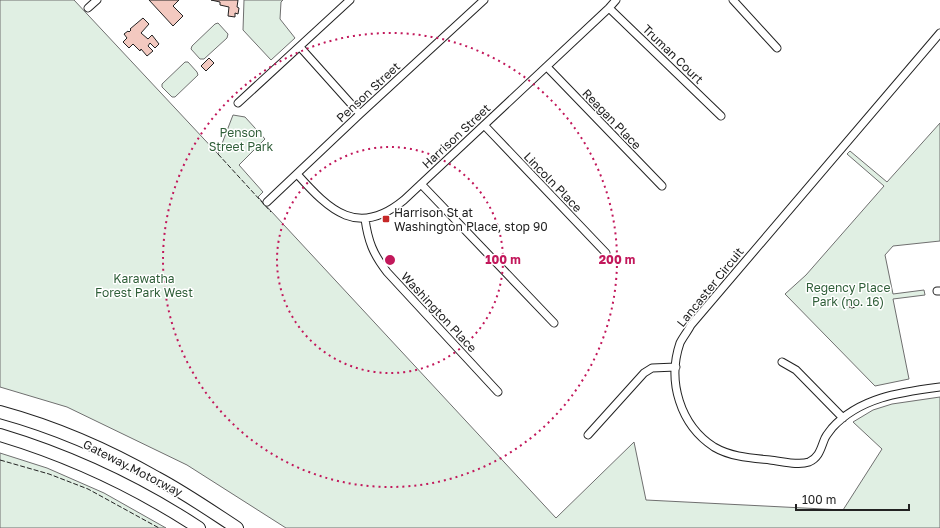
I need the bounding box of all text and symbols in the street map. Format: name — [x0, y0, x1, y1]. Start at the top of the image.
street label: Truman Court — [640, 21, 707, 87]
street label: Penson Street — [333, 59, 403, 125]
street label: Reagan Place — [579, 86, 645, 152]
street label: Harrison Street — [419, 100, 493, 171]
park label: Penson Street Park — [209, 125, 273, 154]
street label: Lincoln Place — [521, 149, 585, 215]
place label: Harrison St at Washington Place, stop 90 — [394, 205, 548, 234]
marker: Harrison St at Washington Place, stop 90 — [381, 214, 391, 224]
street label: Lancaster Circuit — [673, 244, 747, 330]
text: 100 m — [485, 252, 521, 267]
text: 200 m — [599, 252, 635, 267]
centre of rings — [383, 253, 397, 267]
street label: Washington Place — [398, 269, 480, 355]
park label: Karawatha Forest Park West — [95, 271, 193, 300]
park label: Regency Place Park (no. 16) — [806, 280, 890, 309]
street label: Gateway Motorway — [81, 436, 186, 500]
scale bar — [796, 486, 909, 512]
text: 100 m — [802, 492, 836, 507]

